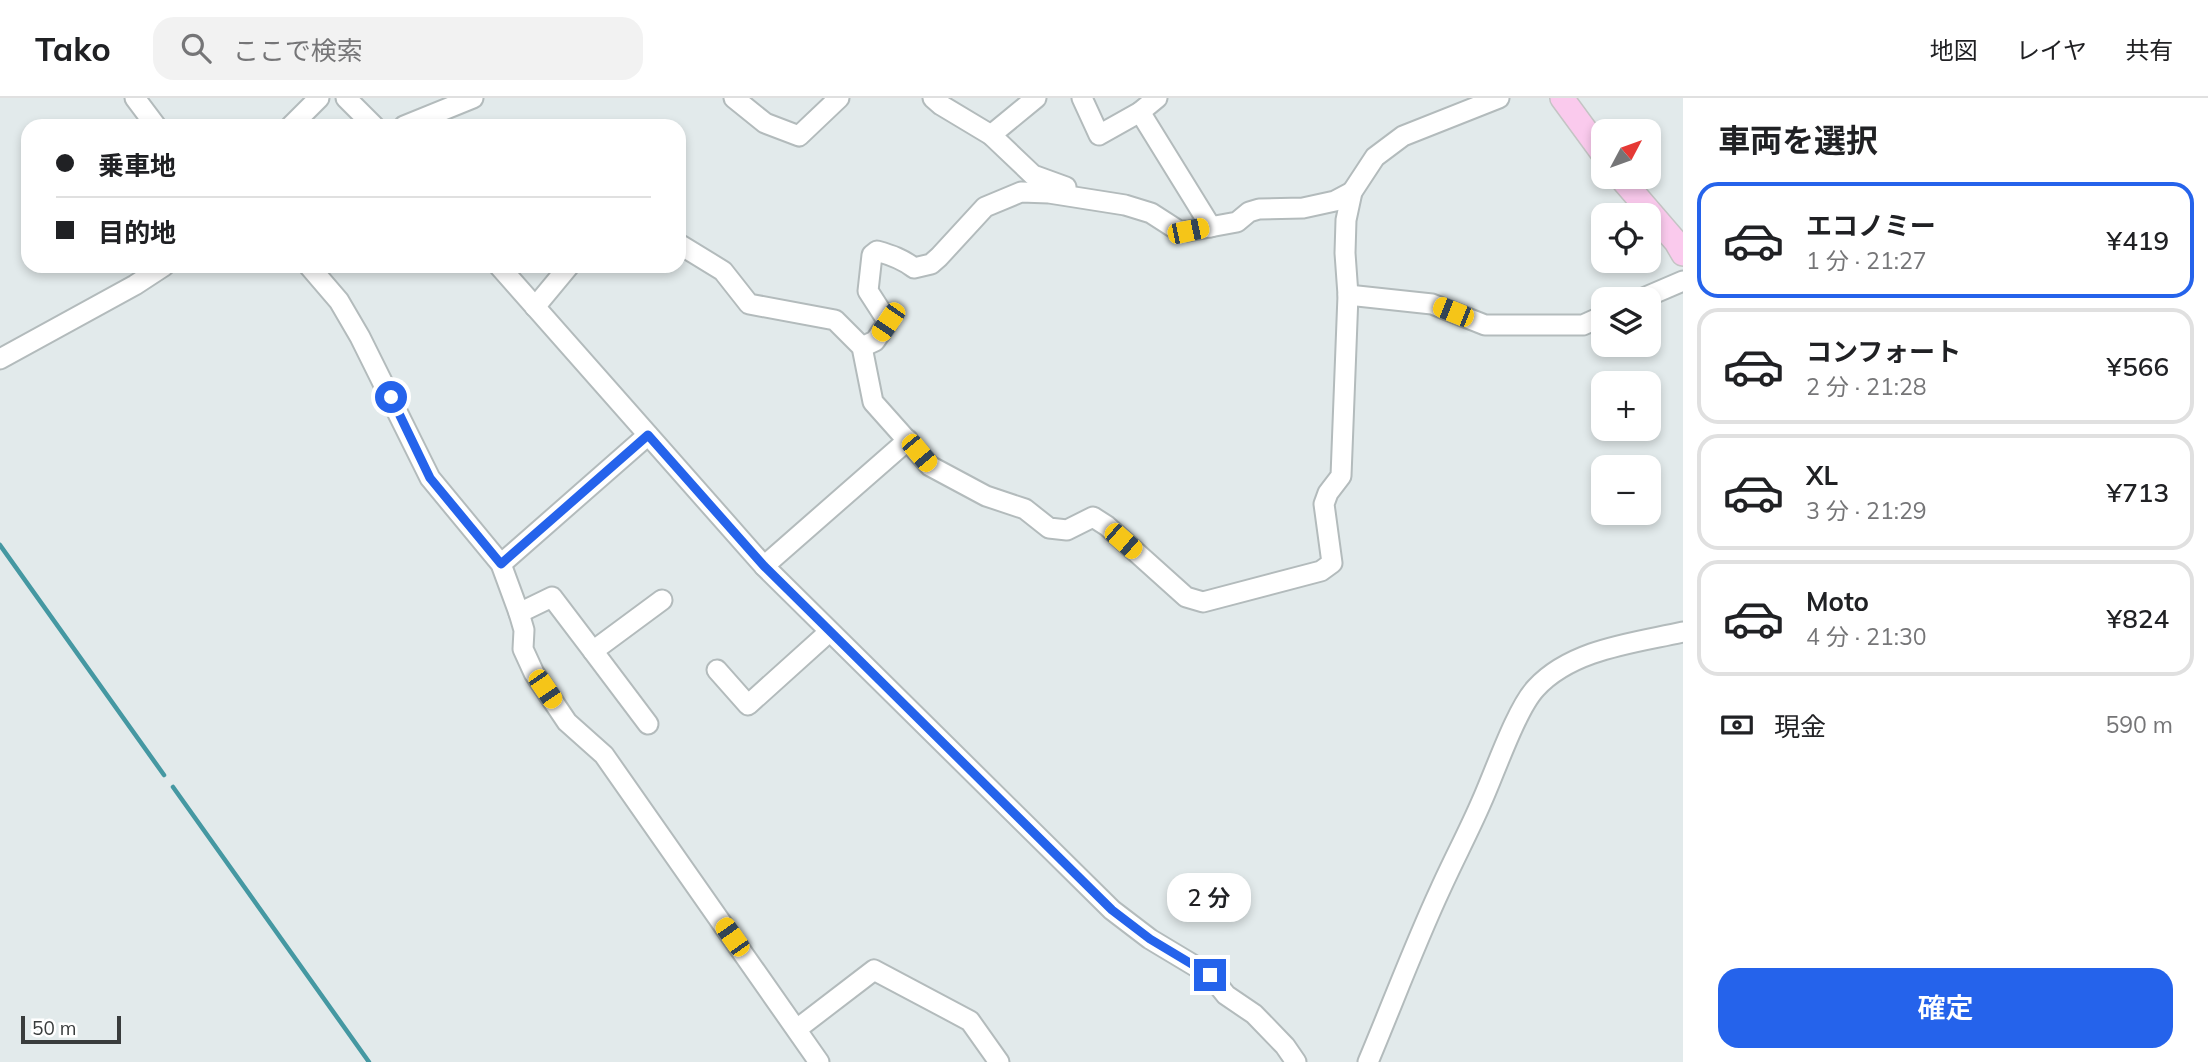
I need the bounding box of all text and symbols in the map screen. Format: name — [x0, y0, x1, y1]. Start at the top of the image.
search box — [153, 17, 643, 80]
text: Tako — [35, 28, 111, 69]
icon: search — [177, 29, 215, 67]
text: ここで検索 — [233, 34, 363, 67]
text: 地図 — [1930, 35, 1978, 65]
text: レイヤ — [2016, 35, 2087, 65]
text: 共有 — [2125, 35, 2173, 65]
north arrow — [1591, 119, 1661, 189]
map controls — [1591, 119, 1661, 525]
text: 車両を選択 — [1718, 120, 1878, 160]
text: 乗車地 — [98, 149, 176, 182]
button: locate — [1591, 203, 1661, 273]
icon: car — [1722, 209, 1785, 272]
text: エコノミー — [1806, 209, 1936, 242]
text: 目的地 — [98, 216, 176, 249]
car — [1166, 216, 1211, 246]
text: ¥419 — [2107, 224, 2169, 257]
text: 1 分 · 21:27 — [1806, 246, 1927, 275]
button: layers — [1591, 287, 1661, 357]
car — [1430, 294, 1477, 330]
car — [868, 299, 909, 345]
icon: car — [1722, 335, 1785, 398]
text: コンフォート — [1806, 335, 1961, 368]
text: ¥566 — [2107, 350, 2169, 383]
button: + — [1591, 371, 1661, 441]
text: 2 分 · 21:28 — [1806, 372, 1927, 401]
route start — [375, 381, 407, 413]
car — [898, 430, 941, 476]
button: − — [1591, 455, 1661, 525]
text: XL — [1806, 459, 1838, 492]
icon: car — [1722, 461, 1785, 524]
text: ¥713 — [2107, 476, 2169, 509]
text: 3 分 · 21:29 — [1806, 496, 1927, 525]
car — [1101, 519, 1146, 563]
text: Moto — [1806, 585, 1869, 618]
icon: car — [1722, 587, 1785, 650]
text: ¥824 — [2107, 602, 2169, 635]
text: 4 分 · 21:30 — [1806, 622, 1927, 651]
car — [525, 666, 566, 712]
icon: cash — [1718, 706, 1756, 744]
text: 現金 — [1774, 710, 1826, 743]
text: 590 m — [2105, 710, 2173, 739]
callout: 2 分 — [1168, 874, 1252, 922]
text: 2 分 — [1188, 883, 1230, 912]
car — [712, 914, 753, 960]
route end — [1194, 959, 1226, 991]
button: 確定 — [1718, 968, 2173, 1048]
scale bar — [21, 1013, 121, 1045]
text: 50 m — [32, 1016, 76, 1040]

